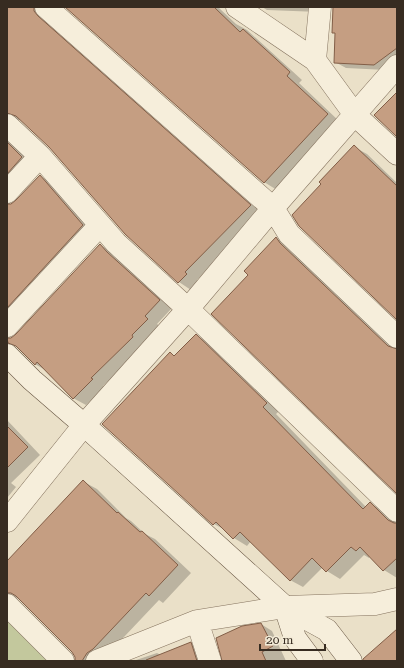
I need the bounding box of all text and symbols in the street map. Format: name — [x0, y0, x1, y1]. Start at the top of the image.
scale bar — [260, 626, 325, 652]
text: 20 m — [266, 633, 293, 647]

